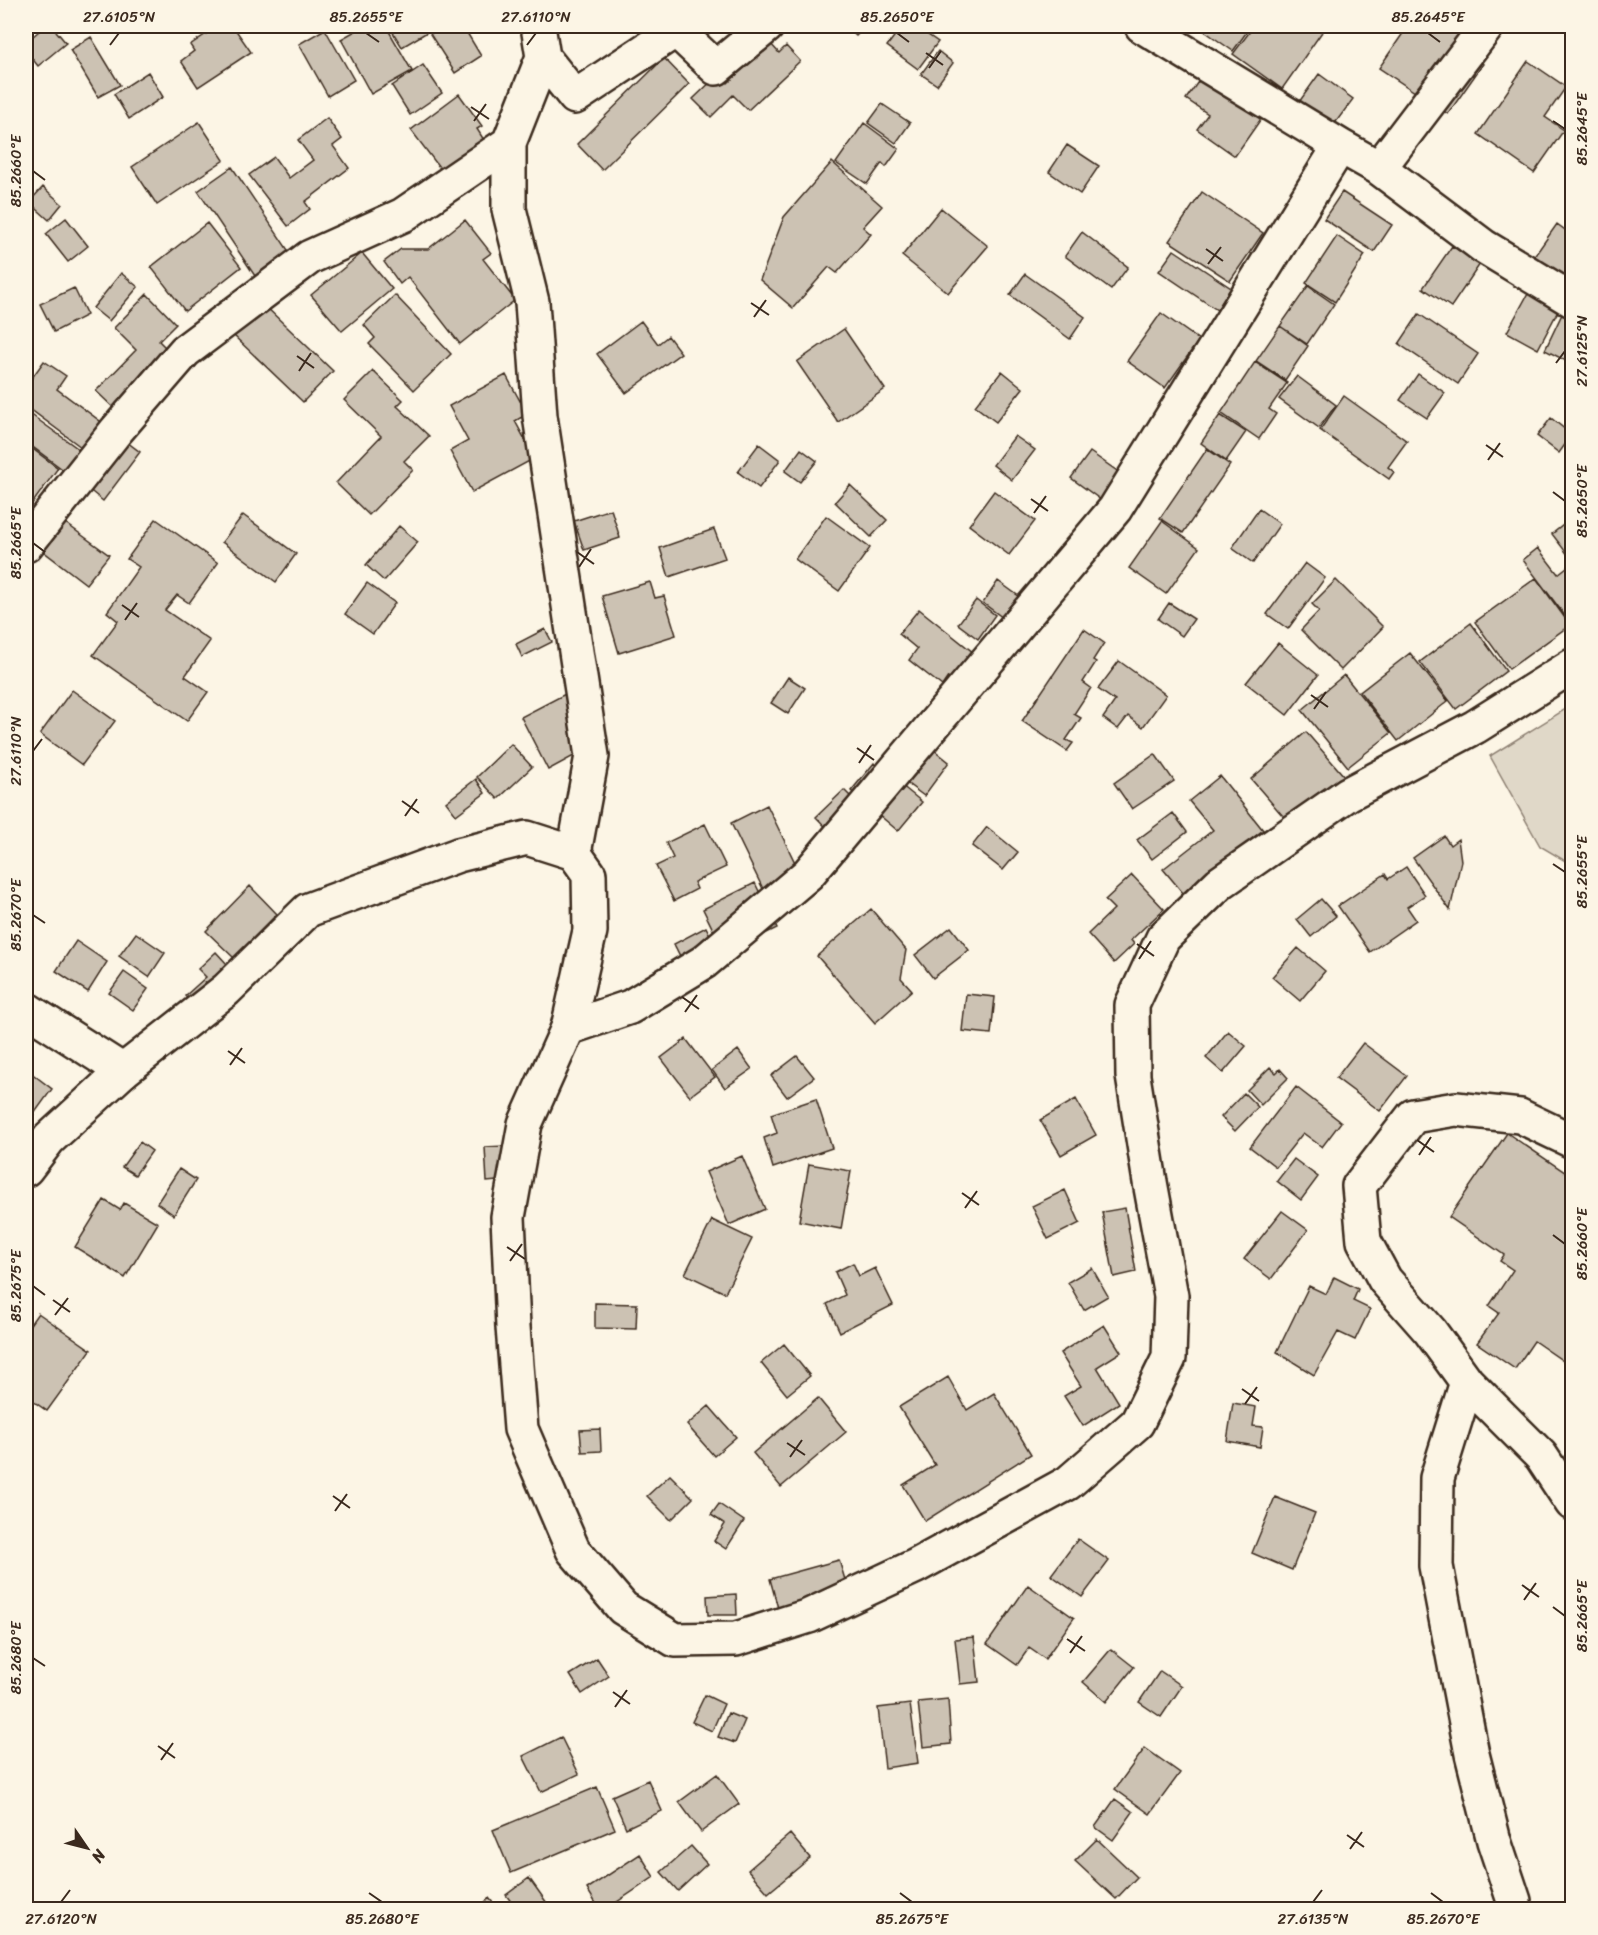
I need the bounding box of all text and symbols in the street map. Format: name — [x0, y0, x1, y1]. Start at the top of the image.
text: 27.6105°N — [83, 4, 156, 30]
text: 85.2655°E — [330, 4, 404, 30]
text: 27.6110°N — [501, 4, 571, 30]
text: 85.2650°E — [860, 4, 935, 30]
text: 85.2645°E — [1391, 4, 1466, 30]
text: 85.2645°E — [1569, 91, 1595, 166]
text: 85.2660°E — [3, 133, 29, 207]
text: 27.6125°N — [1569, 315, 1595, 387]
text: 85.2650°E — [1569, 463, 1595, 538]
text: 85.2665°E — [3, 505, 29, 579]
text: 27.6110°N — [3, 716, 29, 786]
text: 85.2655°E — [1569, 834, 1595, 909]
text: 85.2670°E — [3, 877, 29, 951]
text: 85.2660°E — [1569, 1206, 1595, 1280]
text: 85.2675°E — [3, 1248, 29, 1322]
text: 85.2665°E — [1569, 1578, 1595, 1652]
text: 85.2680°E — [3, 1620, 29, 1695]
north arrow — [57, 1818, 117, 1878]
text: N — [83, 1843, 115, 1870]
text: 27.6120°N — [25, 1906, 97, 1932]
text: 85.2680°E — [345, 1906, 420, 1932]
text: 85.2675°E — [876, 1906, 950, 1932]
text: 27.6135°N — [1278, 1906, 1349, 1932]
text: 85.2670°E — [1407, 1906, 1481, 1932]

